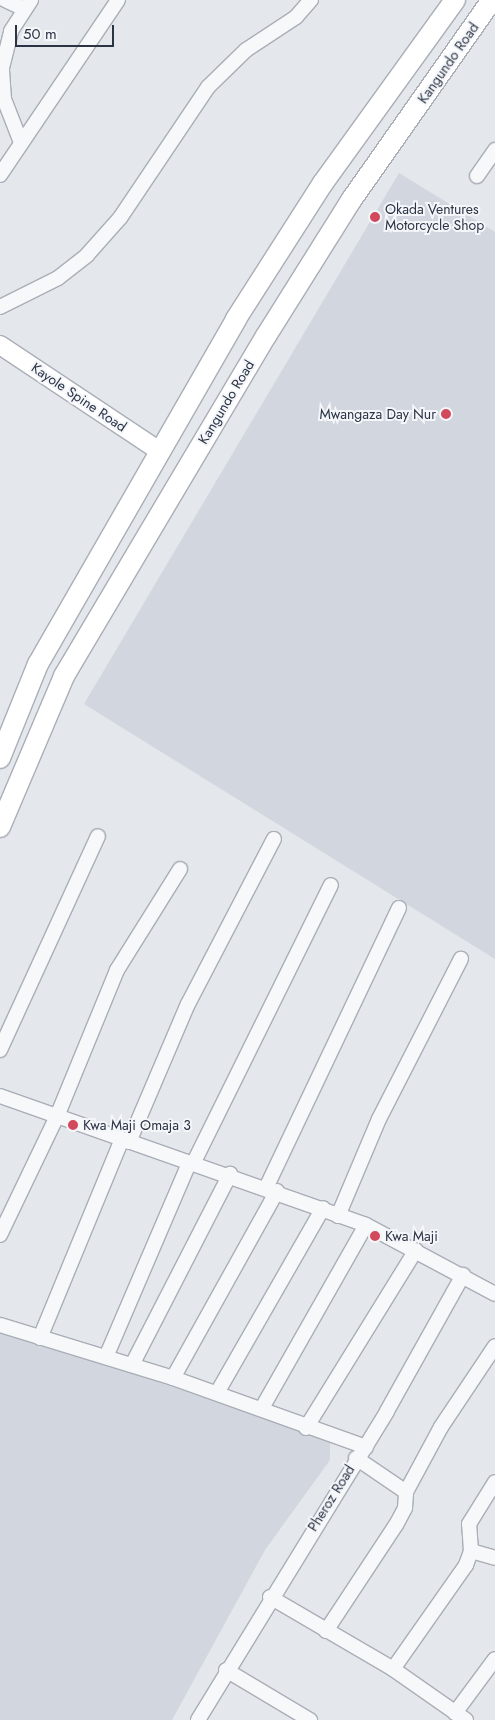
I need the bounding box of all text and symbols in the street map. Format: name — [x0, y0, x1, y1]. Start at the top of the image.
scale bar — [18, 15, 116, 47]
street label: Kangundo Road — [414, 19, 482, 107]
text: 50 m — [23, 23, 57, 45]
place label: Okada Ventures Motorcycle Shop — [385, 201, 484, 233]
marker: Okada Ventures Motorcycle Shop — [369, 211, 381, 223]
street label: Kangundo Road — [194, 357, 258, 447]
street label: Kayole Spine Road — [28, 359, 130, 435]
place label: Mwangaza Day Nur — [319, 406, 436, 422]
marker: Mwangaza Day Nur — [440, 408, 452, 420]
place label: Kwa Maji Omaja 3 — [83, 1117, 191, 1133]
marker: Kwa Maji Omaja 3 — [67, 1119, 79, 1131]
place label: Kwa Maji — [385, 1228, 438, 1244]
marker: Kwa Maji — [369, 1230, 381, 1242]
street label: Pheroz Road — [304, 1462, 358, 1534]

